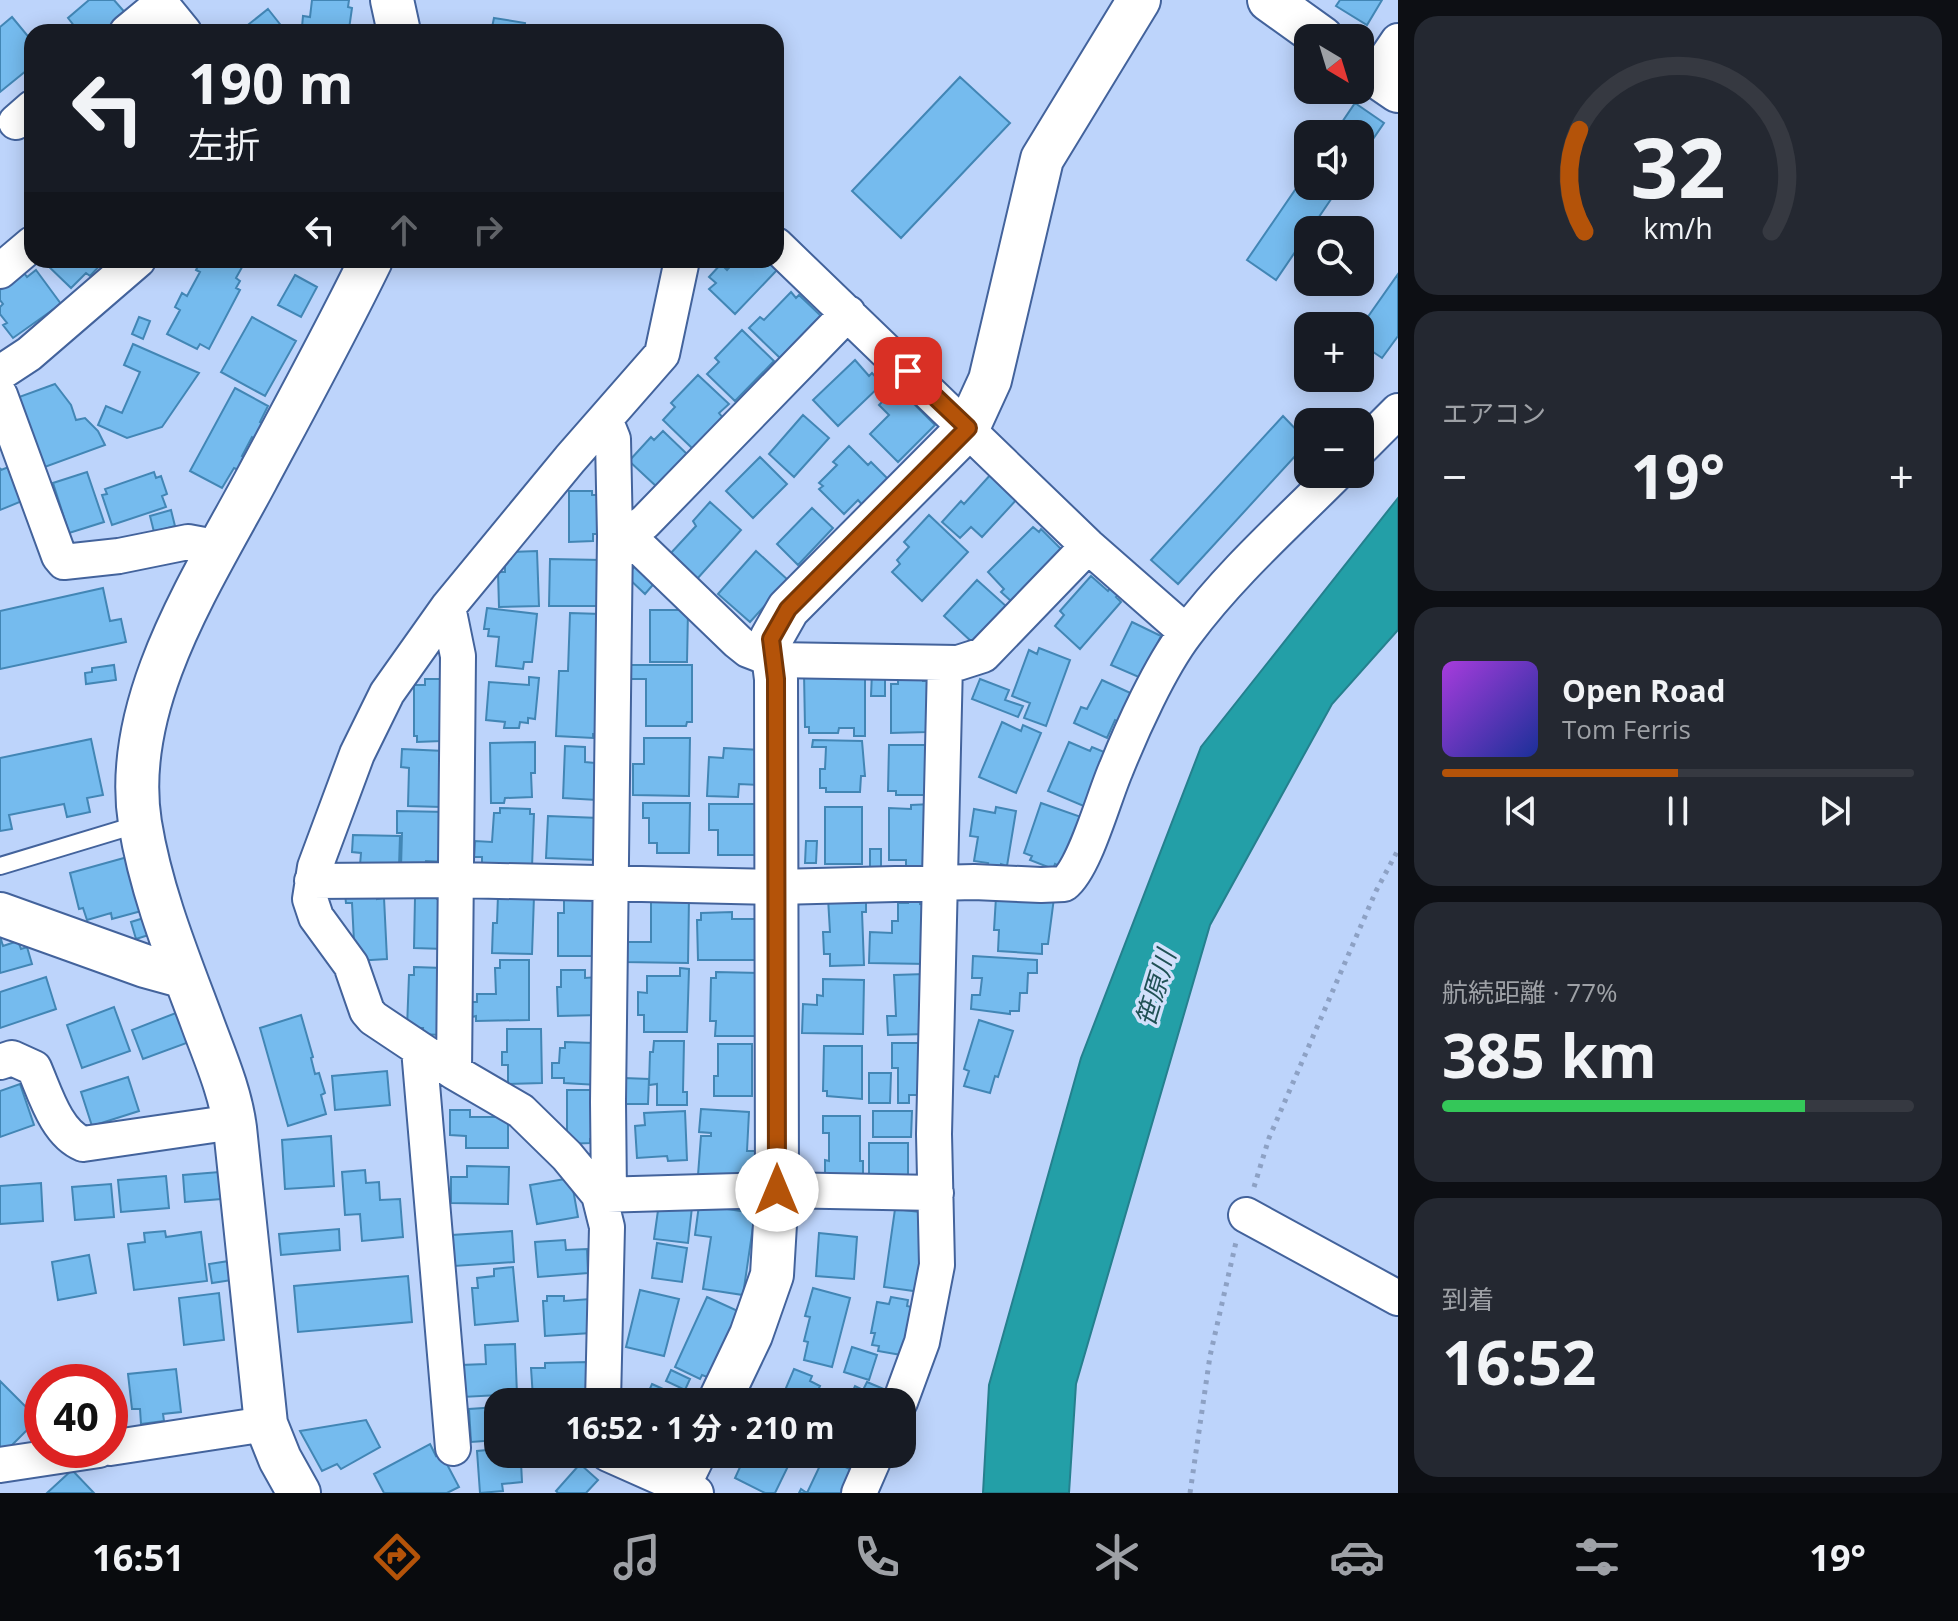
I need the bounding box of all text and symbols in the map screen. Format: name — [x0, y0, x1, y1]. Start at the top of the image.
north arrow — [1294, 24, 1374, 104]
map controls — [1294, 24, 1374, 488]
text: 190 m — [188, 44, 354, 120]
icon: left — [56, 56, 160, 160]
text: 32 — [1630, 108, 1726, 221]
text: 左折 — [188, 120, 260, 169]
button: sound — [1294, 120, 1374, 200]
icon: left — [298, 208, 342, 252]
icon: ahead — [382, 208, 426, 252]
icon: right — [466, 208, 510, 252]
text: km/h — [1643, 208, 1713, 247]
button: search — [1294, 216, 1374, 296]
button: + — [1294, 312, 1374, 392]
pin — [874, 337, 942, 405]
icon: arrive — [886, 349, 930, 393]
text: エアコン — [1442, 395, 1546, 431]
button: − — [1294, 408, 1374, 488]
text: 19° — [1631, 435, 1725, 517]
text: − — [1442, 446, 1467, 506]
text: + — [1889, 446, 1914, 506]
text: Open Road — [1562, 670, 1726, 711]
text: Tom Ferris — [1562, 711, 1691, 747]
icon: previous — [1499, 789, 1543, 833]
icon: pause — [1656, 789, 1700, 833]
icon: next — [1813, 789, 1857, 833]
water label: 笹原川 — [1126, 943, 1184, 1031]
text: 航続距離 · 77% — [1442, 974, 1618, 1010]
text: 385 km — [1442, 1014, 1657, 1096]
position arrow — [735, 1148, 819, 1232]
text: 到着 — [1442, 1281, 1494, 1317]
text: 16:52 — [1442, 1321, 1596, 1403]
speed limit sign: 40 — [24, 1364, 128, 1468]
text: 16:52 · 1 分 · 210 m — [565, 1407, 835, 1448]
icon: directions — [369, 1529, 425, 1585]
icon: music — [609, 1529, 665, 1585]
icon: phone — [849, 1529, 905, 1585]
icon: climate — [1089, 1529, 1145, 1585]
icon: car — [1329, 1529, 1385, 1585]
icon: filters — [1569, 1529, 1625, 1585]
text: 16:51 — [92, 1533, 185, 1582]
text: 19° — [1809, 1533, 1866, 1582]

